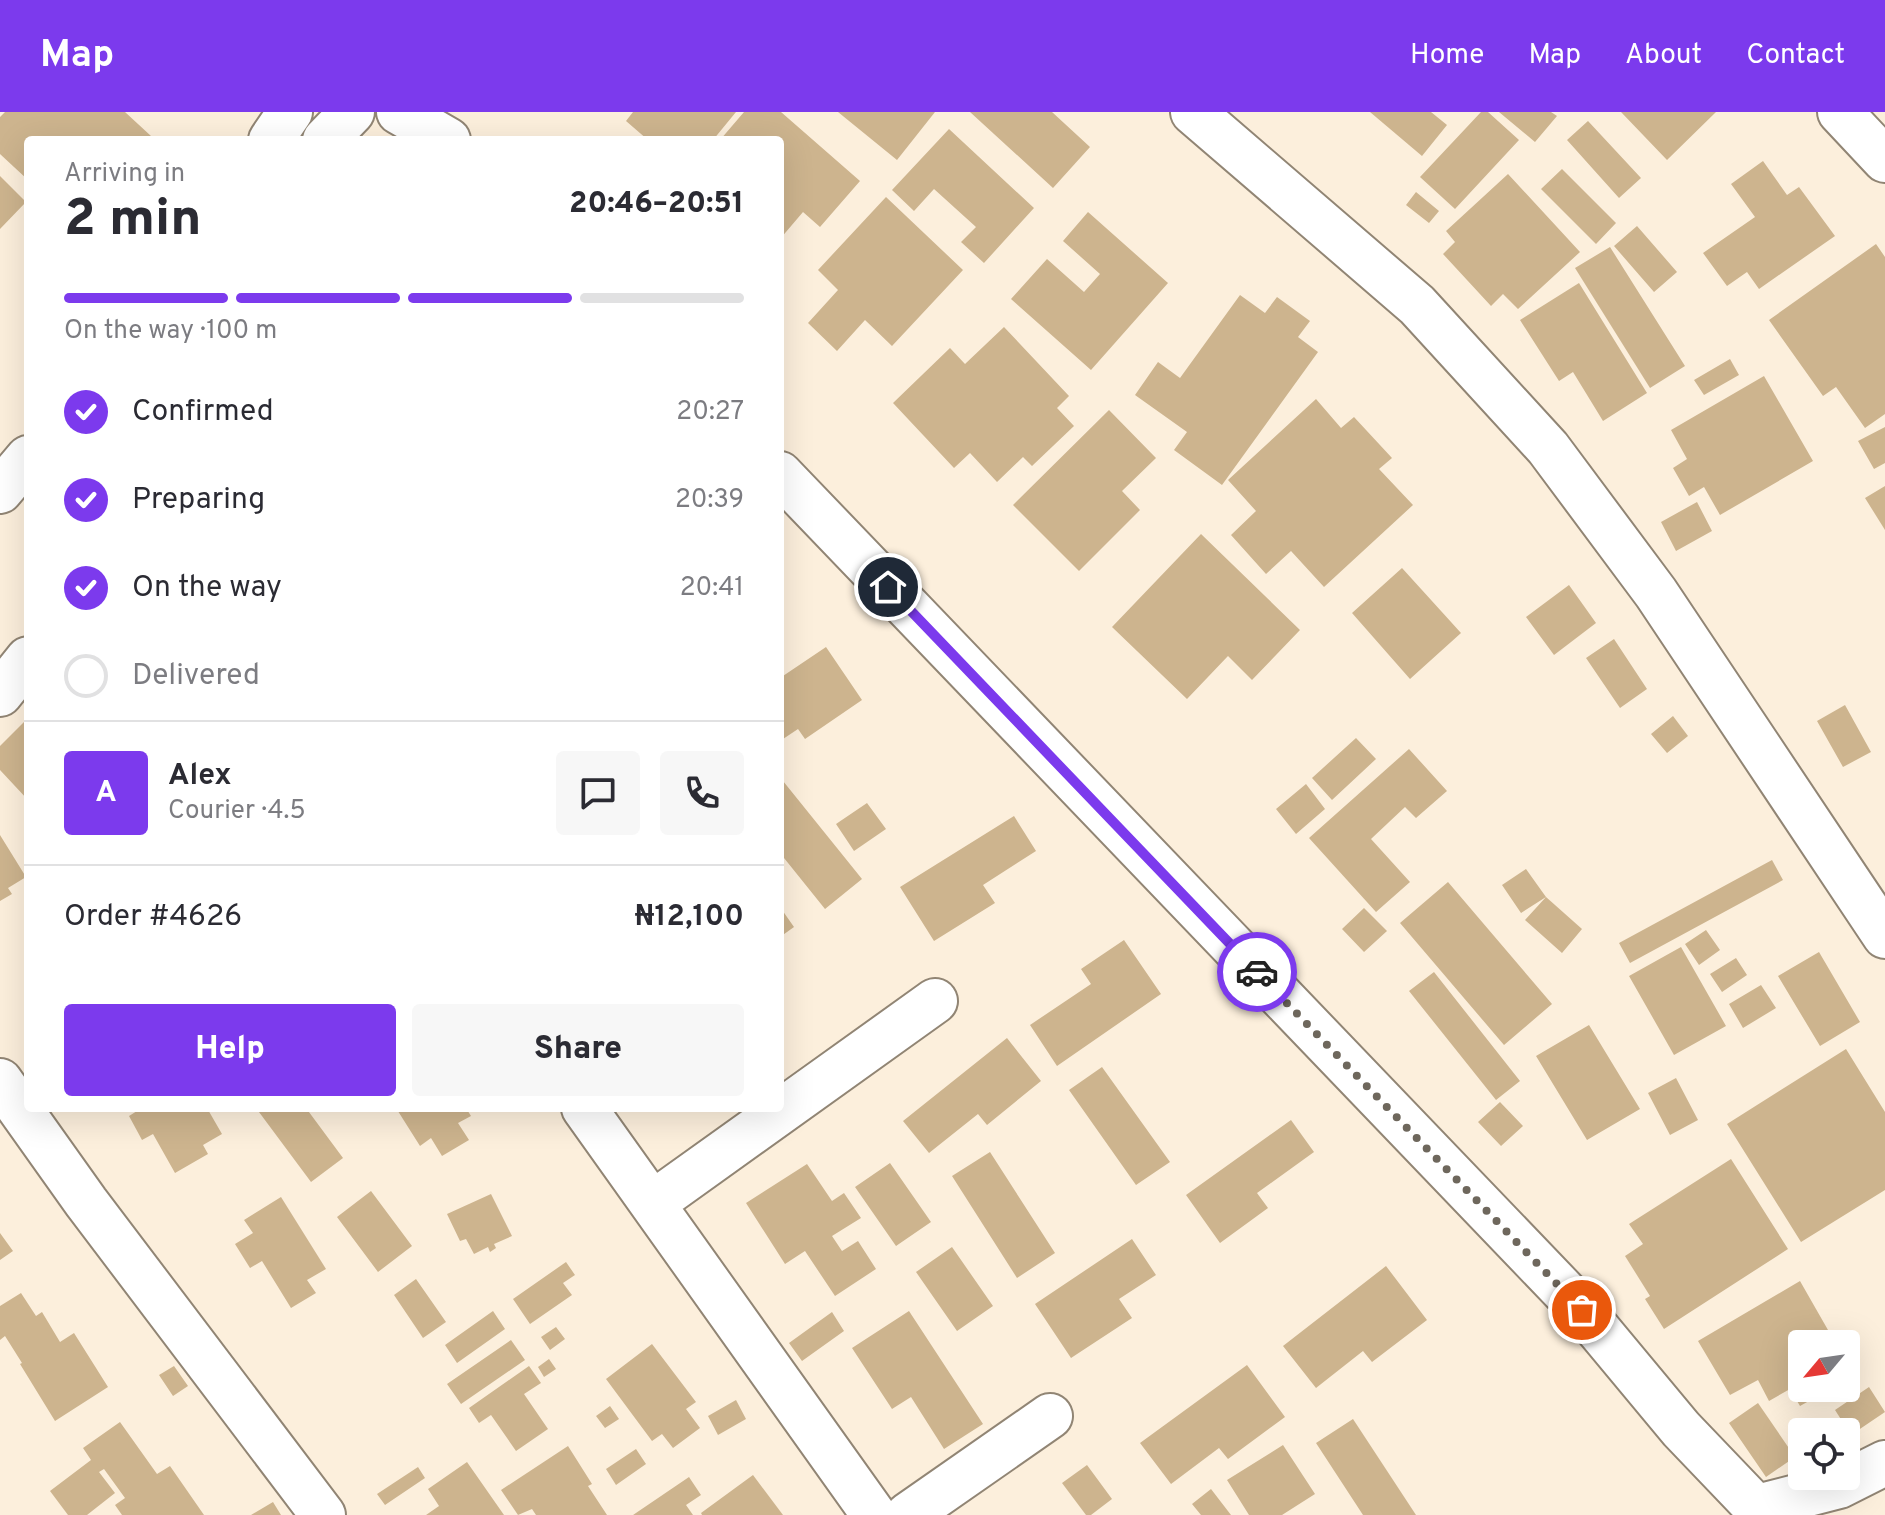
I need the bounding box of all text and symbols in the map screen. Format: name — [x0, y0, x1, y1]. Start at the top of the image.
text: Map — [40, 32, 114, 81]
text: Home — [1410, 38, 1484, 74]
text: Map — [1528, 38, 1581, 74]
text: About — [1625, 38, 1702, 74]
text: Contact — [1746, 38, 1845, 74]
text: Arriving in — [64, 158, 185, 191]
text: 20:46–20:51 — [569, 186, 744, 223]
text: 2 min — [64, 188, 202, 254]
text: On the way · 100 m — [64, 315, 277, 348]
icon: check — [64, 390, 108, 434]
text: Confirmed — [132, 394, 274, 431]
text: 20:27 — [676, 396, 744, 429]
icon: check — [64, 478, 108, 522]
text: Preparing — [132, 482, 265, 519]
text: 20:39 — [675, 484, 744, 517]
pin — [854, 553, 922, 621]
icon: home — [866, 565, 910, 609]
icon: check — [64, 566, 108, 610]
text: On the way — [132, 570, 282, 607]
text: 20:41 — [680, 572, 744, 605]
text: Delivered — [132, 658, 260, 695]
button: chat — [556, 751, 640, 835]
button: phone — [660, 751, 744, 835]
text: Alex — [168, 758, 232, 795]
text: A — [95, 775, 117, 812]
text: Courier · 4.5 — [168, 795, 306, 828]
text: Order #4626 — [64, 899, 242, 936]
text: ₦12,100 — [635, 899, 744, 936]
courier — [1217, 932, 1297, 1012]
icon: car — [1235, 950, 1279, 994]
button: Help — [64, 1004, 396, 1096]
button: Share — [412, 1004, 744, 1096]
pin — [1548, 1276, 1616, 1344]
icon: bag — [1560, 1288, 1604, 1332]
north arrow — [1788, 1330, 1860, 1402]
map controls — [1788, 1330, 1860, 1490]
button: locate — [1788, 1418, 1860, 1490]

